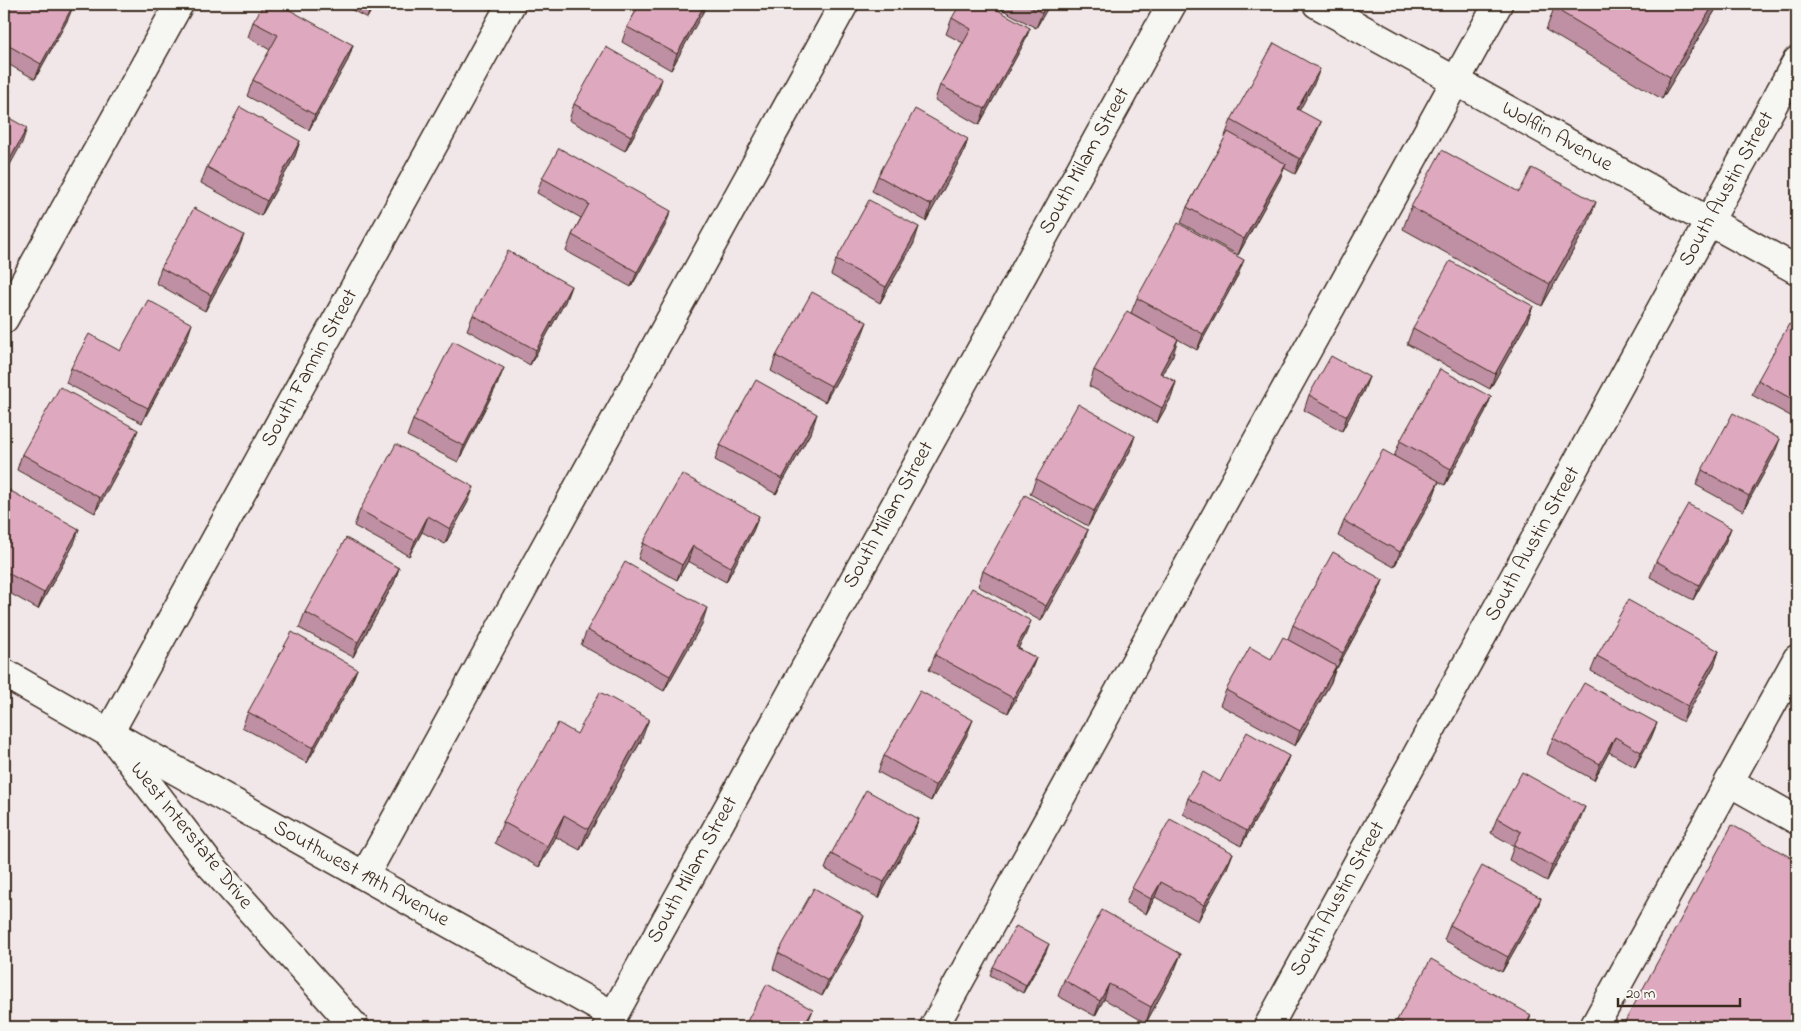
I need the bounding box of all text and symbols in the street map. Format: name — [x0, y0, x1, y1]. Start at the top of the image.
street label: South Milam Street — [1032, 82, 1138, 240]
street label: Wolflin Avenue — [1496, 94, 1619, 180]
street label: South Austin Street — [1672, 106, 1782, 272]
street label: South Fannin Street — [254, 284, 366, 452]
street label: South Milam Street — [836, 436, 942, 594]
street label: South Austin Street — [1478, 461, 1588, 627]
street label: West Interstate Drive — [122, 756, 260, 916]
street label: South Milam Street — [640, 791, 746, 949]
street label: Southwest 19th Avenue — [267, 813, 455, 935]
street label: South Austin Street — [1283, 816, 1393, 982]
scale bar — [1618, 976, 1741, 1008]
text: 20 m — [1626, 983, 1656, 1005]

